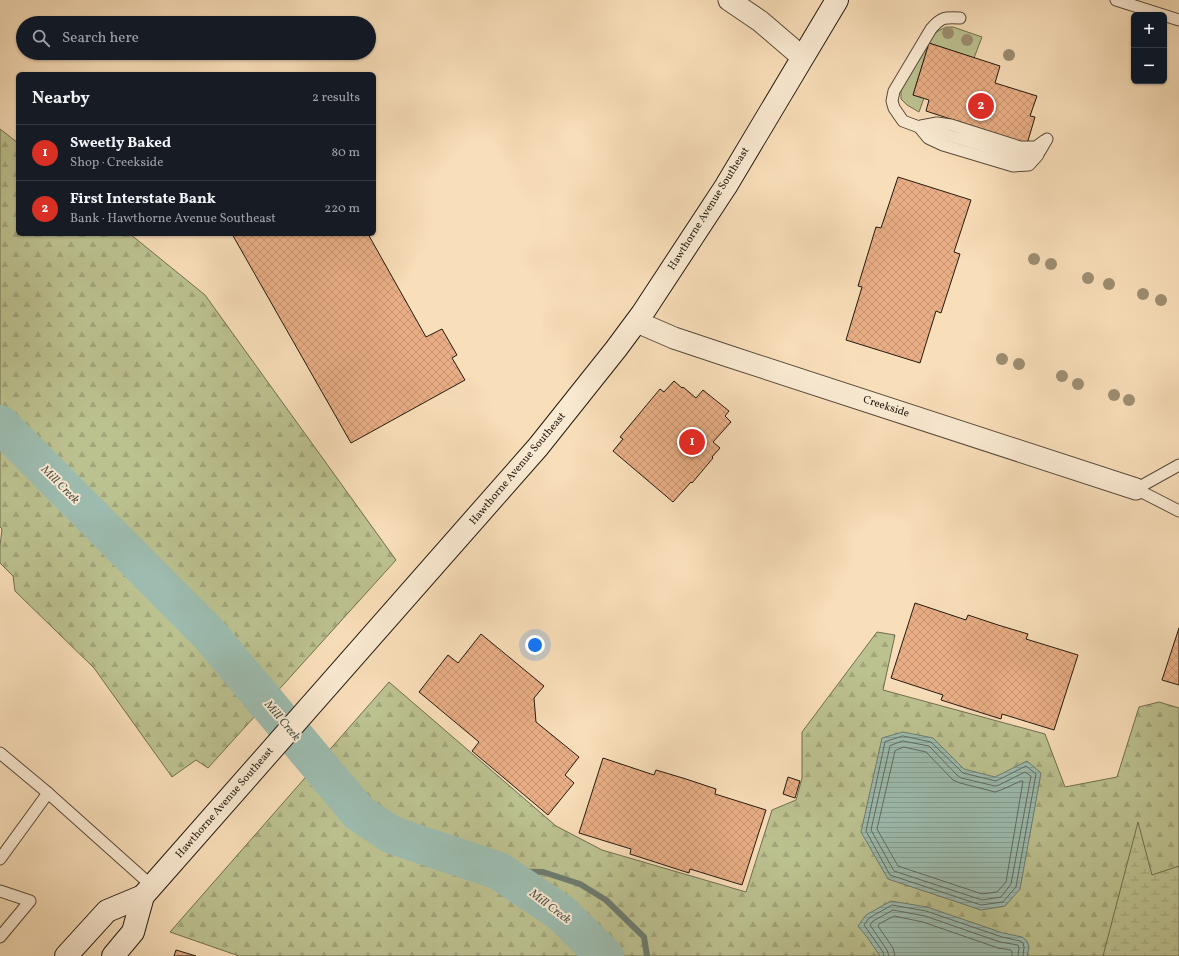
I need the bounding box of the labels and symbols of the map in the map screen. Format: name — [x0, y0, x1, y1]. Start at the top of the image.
pin: 2 — [968, 91, 994, 121]
street label: Hawthorne Avenue Southeast — [665, 144, 753, 274]
street label: Creekside — [861, 393, 911, 421]
street label: Hawthorne Avenue Southeast — [466, 409, 570, 529]
pin: 1 — [679, 427, 705, 457]
water label: Mill Creek — [37, 462, 83, 508]
your location — [525, 635, 545, 655]
water label: Mill Creek — [260, 697, 304, 745]
street label: Hawthorne Avenue Southeast — [172, 744, 278, 862]
water label: Mill Creek — [525, 885, 574, 928]

